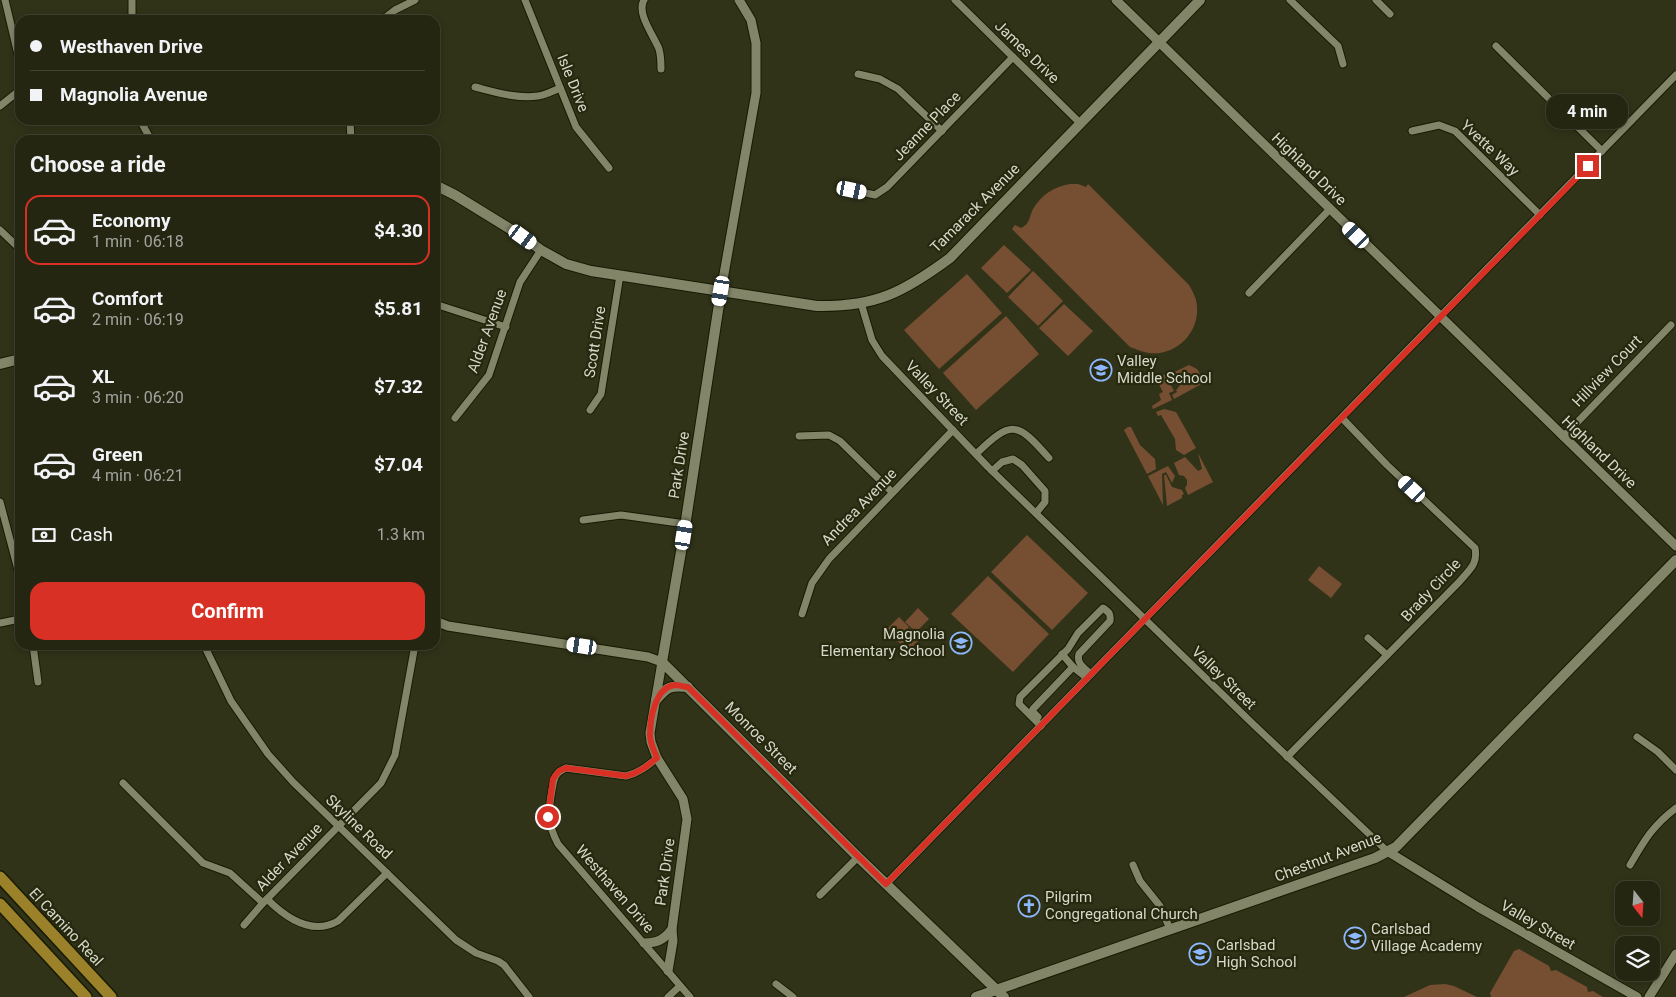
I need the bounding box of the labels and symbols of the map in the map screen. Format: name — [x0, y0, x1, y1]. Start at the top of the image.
street label: James Drive — [991, 17, 1063, 87]
street label: Isle Drive — [553, 51, 593, 115]
street label: Jeanne Place — [889, 87, 965, 165]
callout: 4 min — [1547, 94, 1629, 128]
street label: Yvette Way — [1457, 116, 1523, 180]
street label: Highland Drive — [1268, 129, 1350, 209]
route end — [1577, 155, 1599, 177]
street label: Tamarack Avenue — [927, 160, 1023, 256]
car — [835, 180, 868, 200]
car — [1340, 219, 1372, 251]
car — [506, 222, 539, 252]
car — [711, 275, 730, 307]
street label: Alder Avenue — [464, 287, 510, 375]
street label: Scott Drive — [580, 305, 610, 379]
street label: Hillview Court — [1568, 331, 1646, 411]
place label: Valley Middle School — [1117, 352, 1212, 387]
street label: Valley Street — [902, 357, 972, 429]
school or university icon: Valley Middle School — [1089, 358, 1113, 382]
street label: Highland Drive — [1558, 412, 1640, 492]
street label: Park Drive — [665, 430, 693, 500]
street label: Andrea Avenue — [818, 465, 900, 549]
car — [1395, 473, 1428, 505]
car — [674, 519, 693, 551]
street label: Brady Circle — [1397, 555, 1465, 625]
place label: Magnolia Elementary School — [821, 625, 945, 660]
school or university icon: Magnolia Elementary School — [949, 631, 973, 655]
car — [566, 636, 597, 656]
street label: Valley Street — [1188, 643, 1260, 713]
street label: Monroe Street — [721, 698, 801, 778]
street label: Skyline Road — [322, 791, 396, 863]
route start — [537, 806, 559, 828]
street label: Alder Avenue — [252, 819, 326, 895]
street label: Chestnut Avenue — [1272, 828, 1384, 886]
street label: Park Drive — [651, 837, 679, 907]
street label: Westhaven Drive — [572, 841, 658, 937]
north arrow — [1615, 881, 1660, 926]
street label: El Camino Real — [25, 884, 107, 970]
place label: Pilgrim Congregational Church — [1045, 888, 1198, 923]
church icon: Pilgrim Congregational Church — [1017, 894, 1041, 918]
street label: Valley Street — [1498, 896, 1578, 954]
place label: Carlsbad Village Academy — [1371, 920, 1482, 955]
school or university icon: Carlsbad Village Academy — [1343, 926, 1367, 950]
place label: Carlsbad High School — [1216, 936, 1297, 971]
school or university icon: Carlsbad High School — [1188, 942, 1212, 966]

